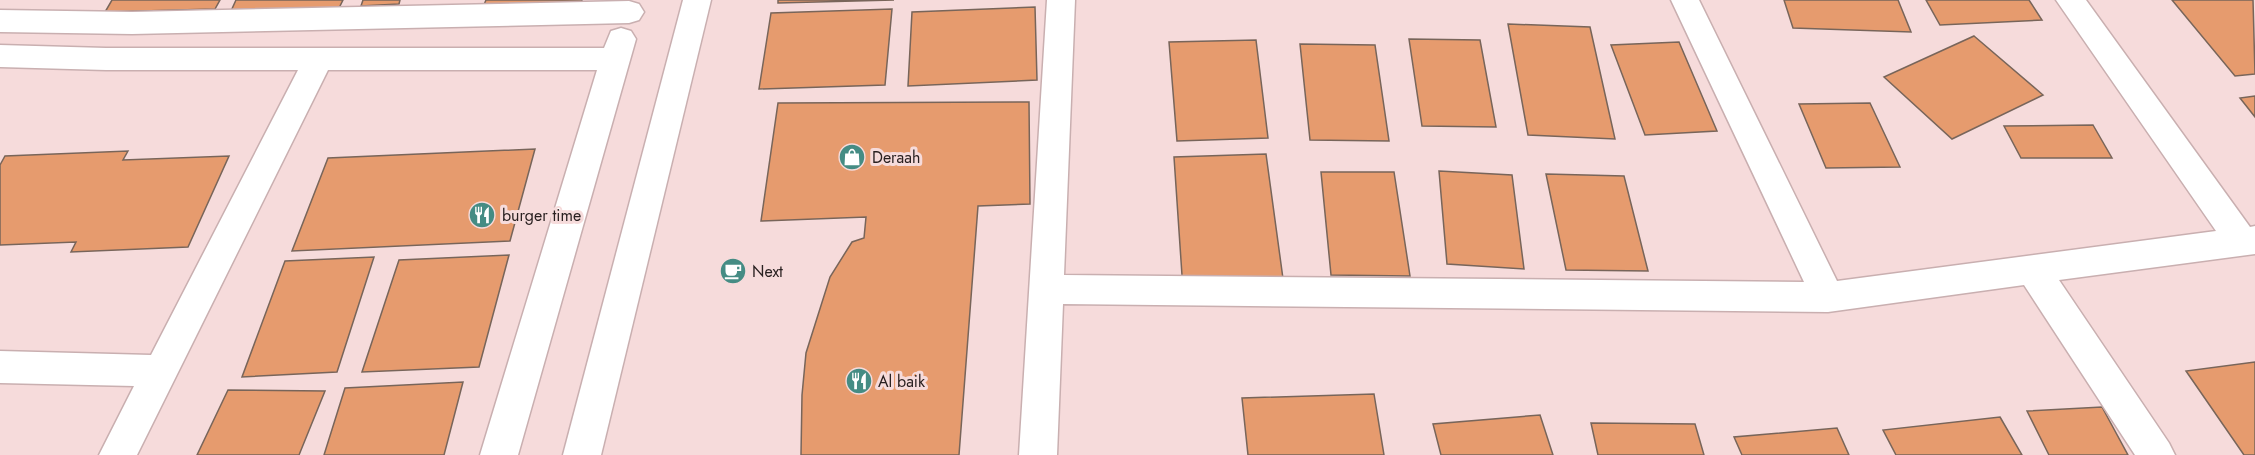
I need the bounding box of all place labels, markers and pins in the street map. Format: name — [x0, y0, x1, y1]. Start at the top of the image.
shop icon: Deraah — [837, 142, 867, 172]
place label: Deraah — [872, 146, 920, 169]
restaurant icon: burger time — [467, 200, 497, 230]
place label: burger time — [502, 204, 581, 227]
cafe icon: Next — [718, 256, 748, 286]
place label: Next — [752, 260, 783, 283]
restaurant icon: Al baik — [844, 366, 874, 396]
place label: Al baik — [878, 370, 926, 393]

